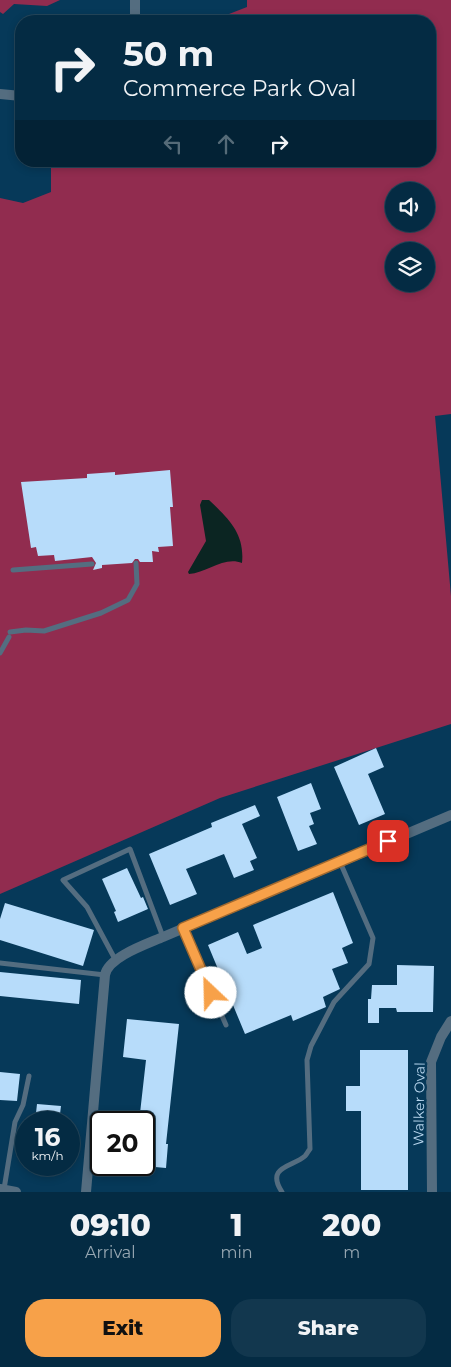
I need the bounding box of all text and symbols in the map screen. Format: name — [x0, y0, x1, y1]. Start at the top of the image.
text: 50 m — [123, 32, 214, 75]
icon: right — [40, 35, 105, 100]
text: Commerce Park Oval — [123, 75, 357, 102]
icon: left — [159, 130, 187, 158]
icon: ahead — [212, 130, 240, 158]
icon: right — [265, 130, 293, 158]
map controls — [385, 182, 435, 292]
button: sound — [385, 182, 435, 232]
button: layers — [385, 242, 435, 292]
pin — [367, 820, 409, 862]
icon: arrive — [374, 827, 402, 855]
position arrow — [184, 966, 236, 1018]
street label: Walker Oval — [409, 1062, 429, 1146]
speed limit sign: 20 — [90, 1111, 155, 1176]
text: 16 — [35, 1122, 60, 1152]
text: km/h — [31, 1148, 64, 1163]
text: 09:10 — [70, 1207, 151, 1244]
text: 1 — [230, 1207, 243, 1244]
text: 200 — [322, 1207, 381, 1244]
text: Arrival — [85, 1243, 135, 1262]
text: min — [221, 1243, 253, 1262]
text: m — [343, 1243, 360, 1262]
button: Exit — [25, 1299, 221, 1357]
button: Share — [231, 1299, 426, 1357]

